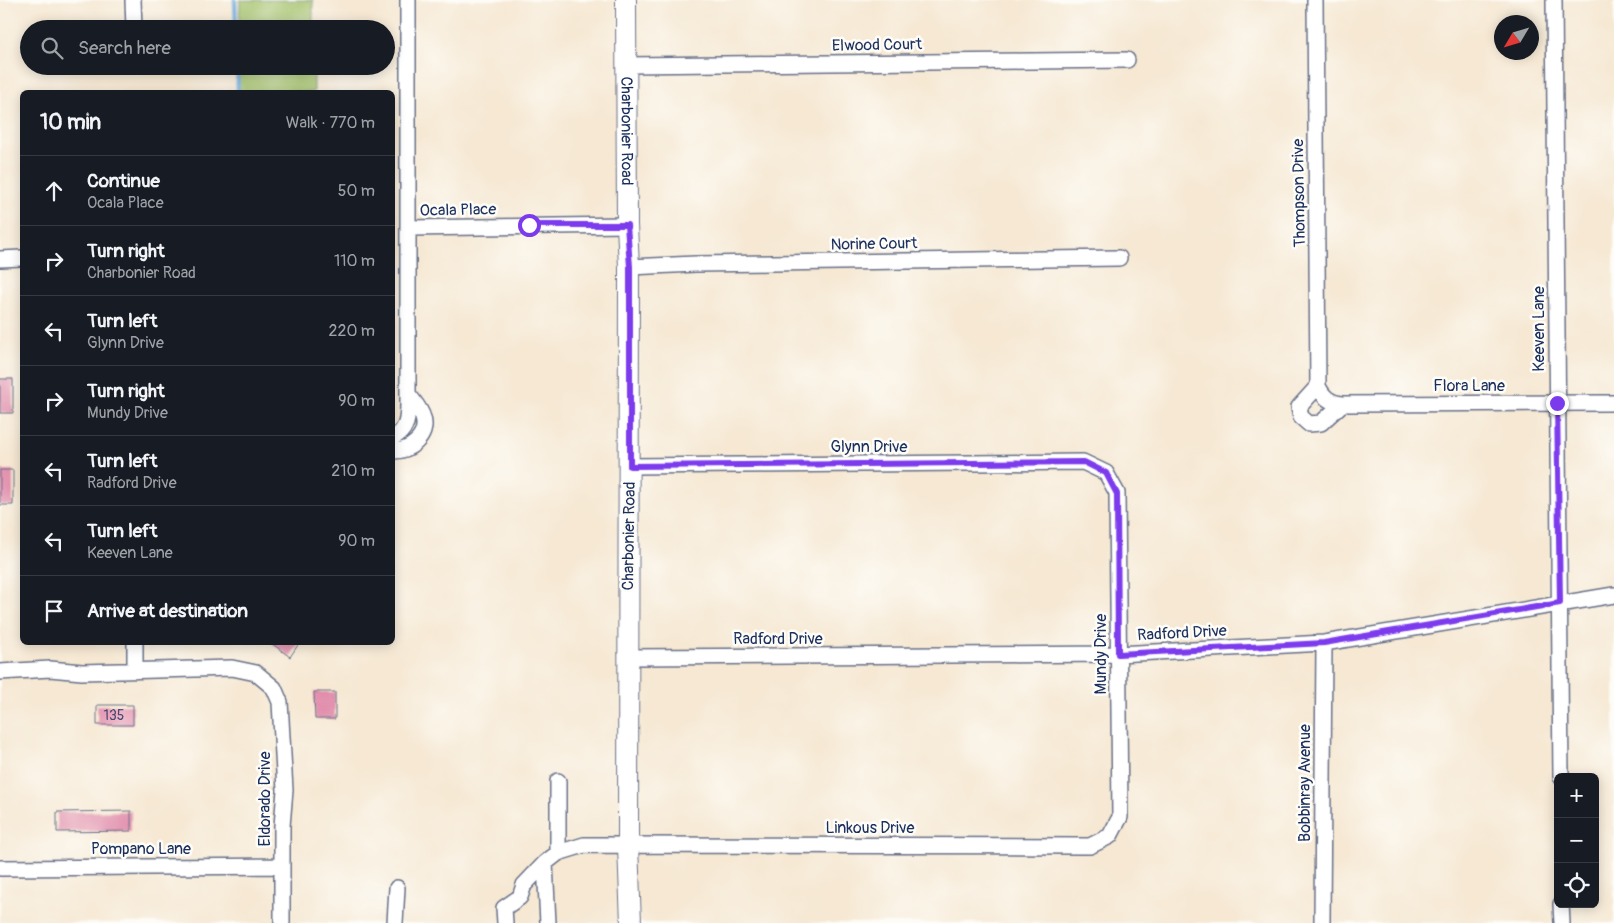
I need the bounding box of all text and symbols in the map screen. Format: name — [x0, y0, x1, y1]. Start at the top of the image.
north arrow — [1494, 15, 1539, 60]
search box — [20, 20, 395, 75]
icon: search — [38, 34, 66, 62]
street label: Elwood Court — [832, 34, 923, 56]
text: Search here — [78, 36, 171, 60]
street label: Charbonier Road — [616, 76, 637, 186]
text: 10 min — [40, 109, 101, 136]
text: Walk · 770 m — [286, 113, 375, 133]
street label: Thompson Drive — [1288, 138, 1310, 247]
text: Continue — [87, 169, 160, 193]
icon: ahead — [40, 177, 68, 205]
text: 50 m — [338, 181, 375, 201]
text: Ocala Place — [87, 193, 164, 213]
street label: Ocala Place — [420, 199, 497, 221]
route start — [518, 214, 541, 237]
street label: Norine Court — [830, 233, 918, 255]
text: Turn right — [87, 239, 165, 263]
icon: right — [40, 247, 68, 275]
text: 110 m — [334, 251, 375, 271]
text: Charbonier Road — [87, 263, 196, 283]
street label: Keeven Lane — [1529, 286, 1549, 372]
text: Turn left — [87, 309, 157, 333]
icon: left — [40, 317, 68, 345]
text: 220 m — [329, 321, 375, 341]
text: Glynn Drive — [87, 333, 164, 353]
street label: Flora Lane — [1433, 376, 1505, 396]
text: Turn right — [87, 379, 165, 403]
icon: right — [40, 387, 68, 415]
text: 90 m — [338, 391, 375, 411]
route end — [1546, 392, 1569, 415]
text: Mundy Drive — [87, 403, 168, 423]
street label: Glynn Drive — [831, 437, 908, 457]
text: Turn left — [87, 449, 157, 473]
icon: left — [40, 457, 68, 485]
text: 210 m — [331, 461, 375, 481]
text: Radford Drive — [87, 473, 177, 493]
street label: Charbonier Road — [618, 481, 640, 591]
text: Turn left — [87, 519, 157, 543]
icon: left — [40, 527, 68, 555]
text: 90 m — [338, 531, 375, 551]
text: Keeven Lane — [87, 543, 173, 563]
icon: arrive — [40, 597, 68, 625]
text: Arrive at destination — [87, 599, 248, 623]
street label: Mundy Drive — [1091, 613, 1111, 694]
street label: Radford Drive — [1137, 621, 1227, 645]
street label: Radford Drive — [733, 629, 823, 649]
house number: 135 — [104, 707, 124, 724]
street label: Bobbinray Avenue — [1295, 724, 1315, 842]
street label: Eldorado Drive — [255, 751, 275, 847]
map controls — [1554, 773, 1599, 908]
button: + — [1554, 773, 1599, 818]
street label: Linkous Drive — [826, 818, 915, 838]
button: − — [1554, 818, 1599, 863]
street label: Pompano Lane — [91, 839, 191, 859]
button: locate — [1554, 863, 1599, 908]

